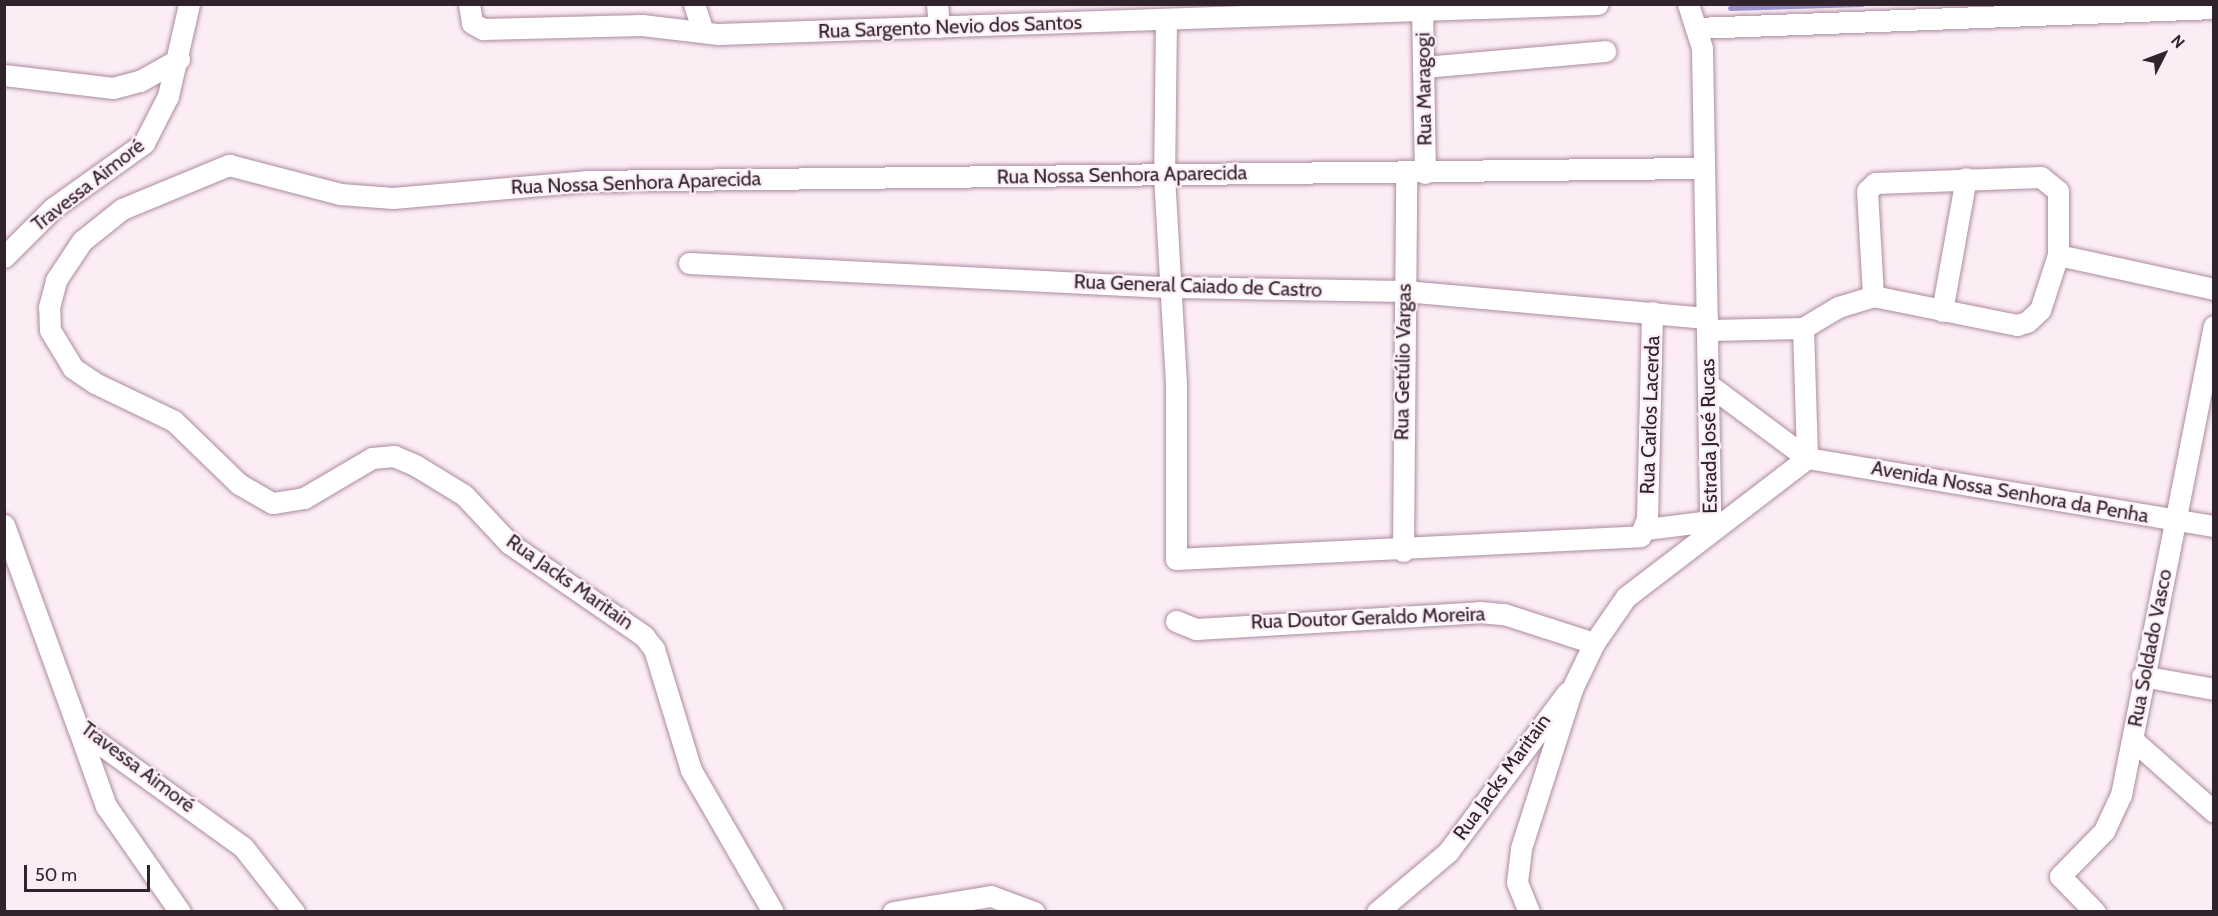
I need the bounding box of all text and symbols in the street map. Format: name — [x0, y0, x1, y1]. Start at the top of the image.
street label: Rua Sargento Nevio dos Santos — [818, 10, 1082, 44]
north arrow — [2134, 24, 2194, 84]
text: N — [2167, 31, 2189, 52]
street label: Rua Maragogi — [1411, 32, 1437, 146]
street label: Travessa Aimoré — [27, 134, 149, 236]
street label: Rua Nossa Senhora Aparecida — [997, 161, 1247, 189]
street label: Rua Nossa Senhora Aparecida — [510, 167, 762, 199]
street label: Rua General Caiado de Castro — [1073, 270, 1323, 302]
street label: Rua Getúlio Vargas — [1390, 283, 1416, 441]
street label: Rua Carlos Lacerda — [1635, 335, 1665, 495]
street label: Estrada José Rucas — [1696, 358, 1722, 514]
street label: Avenida Nossa Senhora da Penha — [1870, 456, 2150, 528]
street label: Rua Jacks Maritain — [502, 529, 638, 635]
street label: Rua Soldado Vasco — [2123, 567, 2177, 729]
street label: Rua Doutor Geraldo Moreira — [1250, 602, 1486, 634]
street label: Rua Jacks Maritain — [1448, 709, 1556, 845]
street label: Travessa Aimoré — [76, 716, 200, 818]
scale bar — [27, 853, 153, 891]
text: 50 m — [35, 864, 77, 886]

